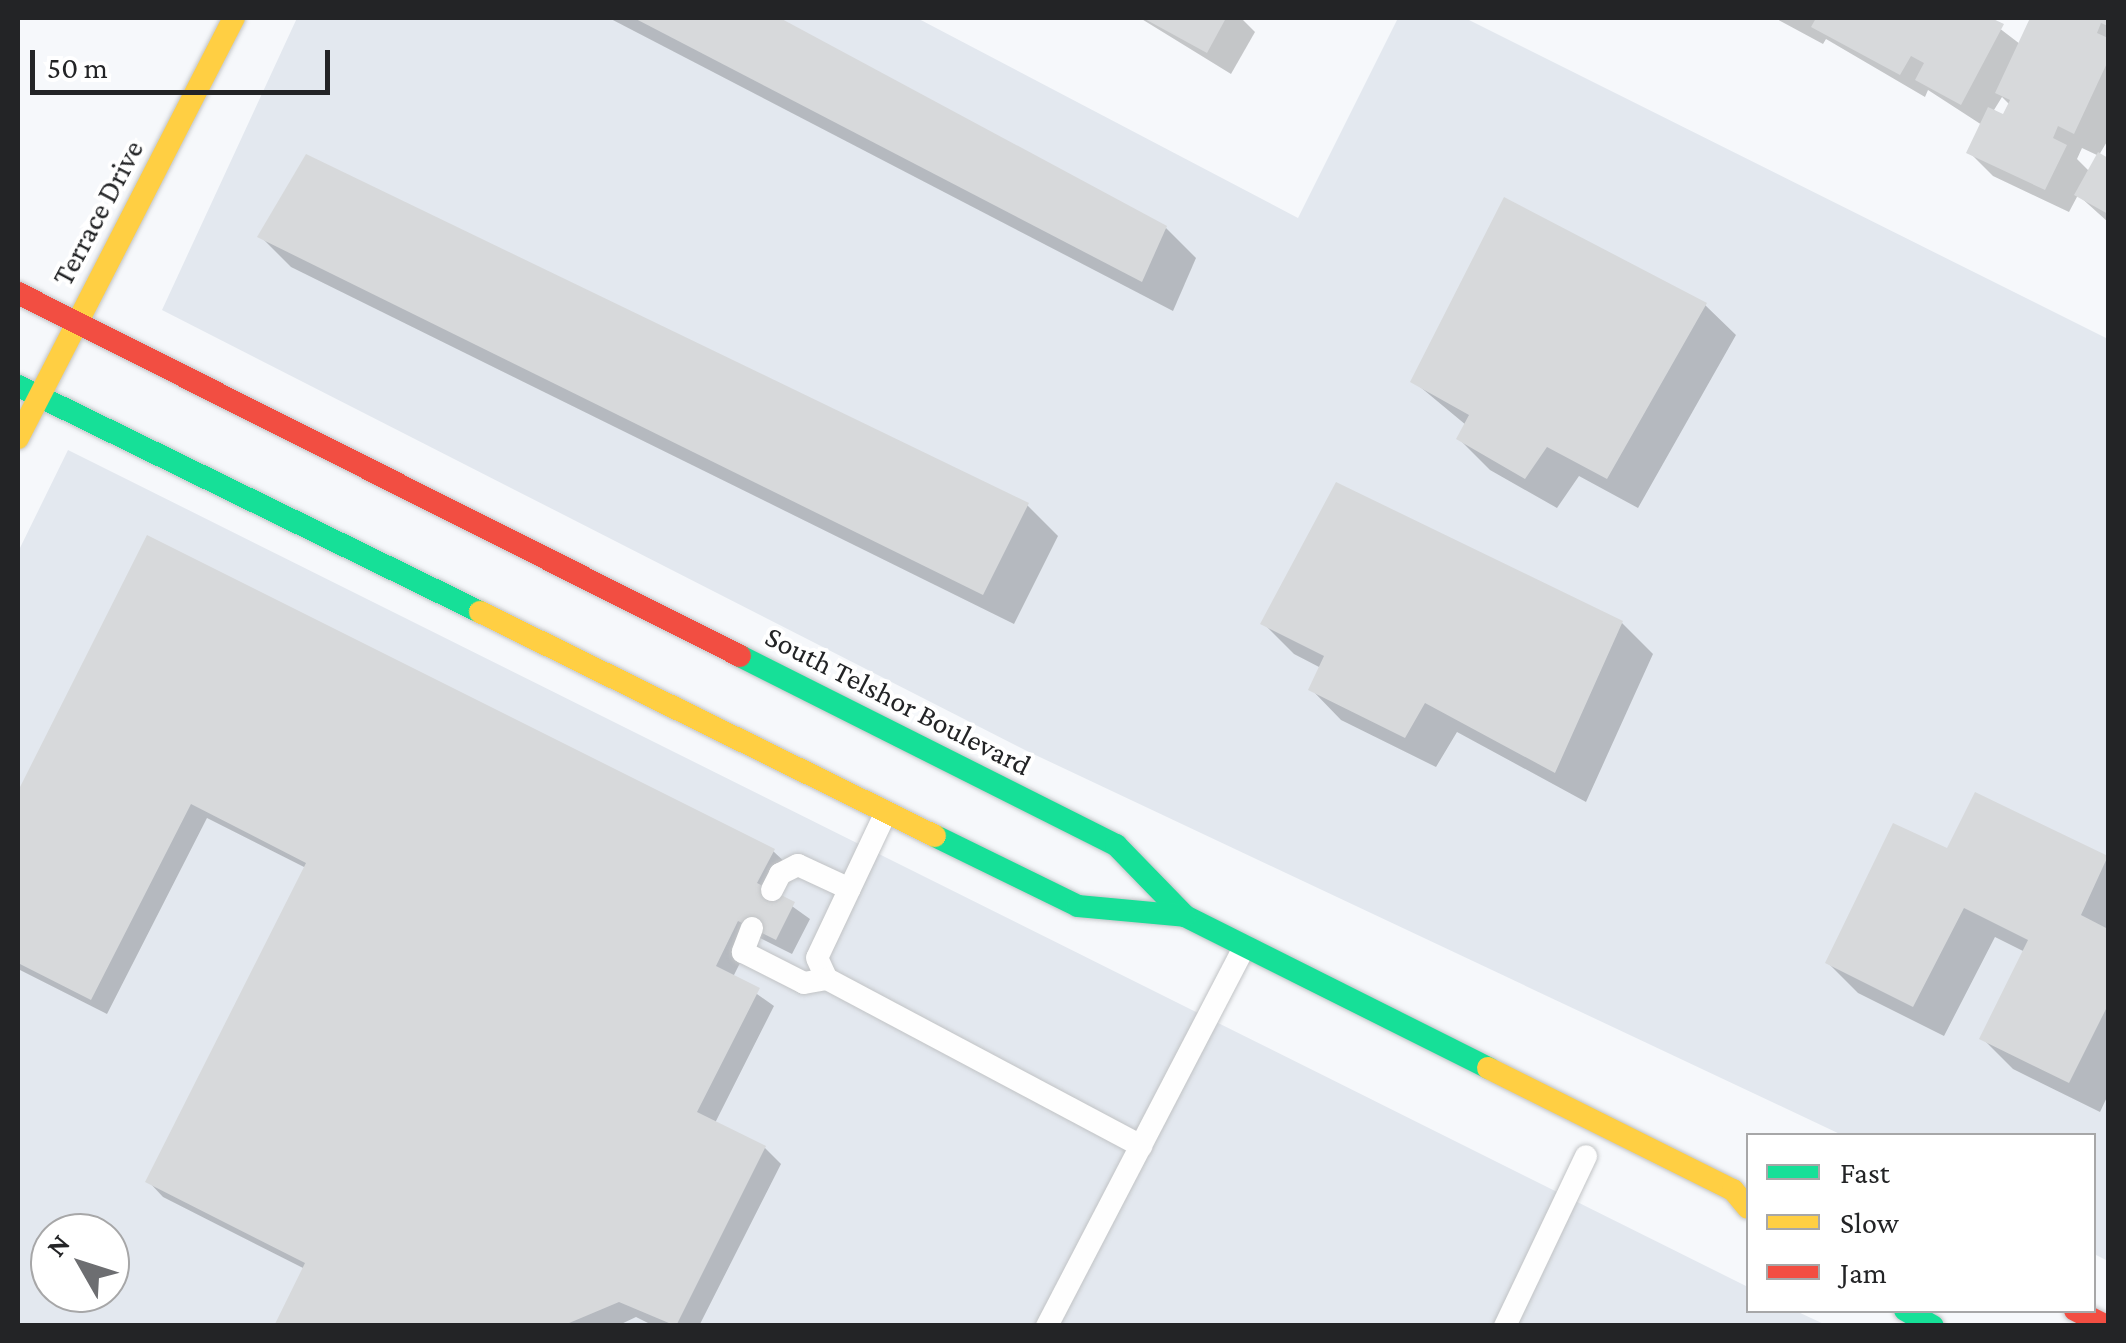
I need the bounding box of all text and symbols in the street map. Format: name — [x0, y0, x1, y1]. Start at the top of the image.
scale bar — [35, 30, 335, 92]
text: 50 m — [47, 51, 108, 84]
street label: Terrace Drive — [45, 134, 151, 292]
street label: South Telshor Boulevard — [759, 618, 1037, 784]
legend — [1746, 1133, 2096, 1313]
text: Fast — [1840, 1156, 1890, 1189]
text: Slow — [1840, 1206, 1899, 1239]
north arrow — [30, 1213, 130, 1313]
text: N — [40, 1228, 76, 1262]
text: Jam — [1840, 1256, 1887, 1289]

